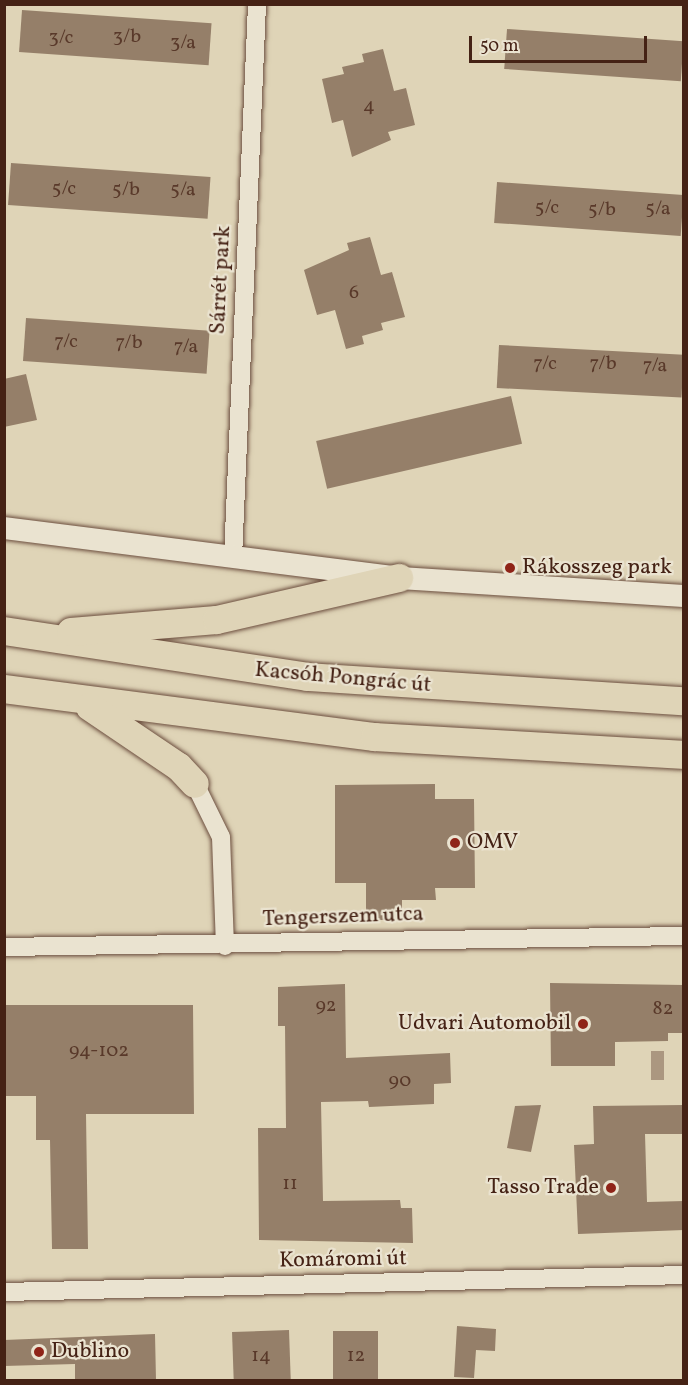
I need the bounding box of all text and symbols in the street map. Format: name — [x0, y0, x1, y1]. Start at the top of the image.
scale bar — [472, 24, 650, 62]
house number: 3/b — [113, 25, 141, 49]
house number: 3/c — [48, 26, 74, 50]
house number: 3/a — [170, 31, 196, 55]
text: 50 m — [480, 34, 519, 59]
house number: 4 — [363, 94, 375, 118]
house number: 5/c — [52, 177, 76, 201]
house number: 5/b — [112, 178, 140, 202]
house number: 5/a — [170, 178, 196, 202]
house number: 5/c — [535, 196, 559, 220]
house number: 5/a — [645, 197, 671, 221]
house number: 5/b — [588, 198, 616, 222]
street label: Sárrét park — [205, 225, 237, 335]
house number: 6 — [349, 281, 359, 305]
house number: 7/c — [54, 330, 78, 354]
house number: 7/b — [115, 331, 143, 355]
house number: 7/a — [174, 335, 198, 359]
house number: 7/c — [533, 352, 557, 376]
house number: 7/b — [589, 352, 617, 376]
house number: 7/a — [643, 354, 667, 378]
place label: Rákosszeg park — [522, 555, 672, 581]
marker: Rákosszeg park — [503, 561, 517, 575]
street label: Kacsóh Pongrác út — [254, 657, 432, 699]
place label: OMV — [467, 830, 518, 856]
marker: OMV — [448, 836, 462, 850]
street label: Tengerszem utca — [262, 901, 424, 933]
house number: 92 — [315, 994, 337, 1018]
house number: 82 — [653, 997, 673, 1021]
place label: Udvari Automobil — [398, 1011, 571, 1037]
marker: Udvari Automobil — [576, 1017, 590, 1031]
house number: 94-102 — [69, 1039, 129, 1063]
house number: 90 — [389, 1069, 411, 1093]
house number: 11 — [282, 1172, 298, 1196]
place label: Tasso Trade — [487, 1175, 599, 1201]
marker: Tasso Trade — [604, 1181, 618, 1195]
street label: Komáromi út — [279, 1246, 407, 1274]
place label: Dublino — [51, 1339, 129, 1365]
house number: 14 — [251, 1344, 271, 1368]
house number: 12 — [347, 1344, 365, 1368]
marker: Dublino — [32, 1345, 46, 1359]

